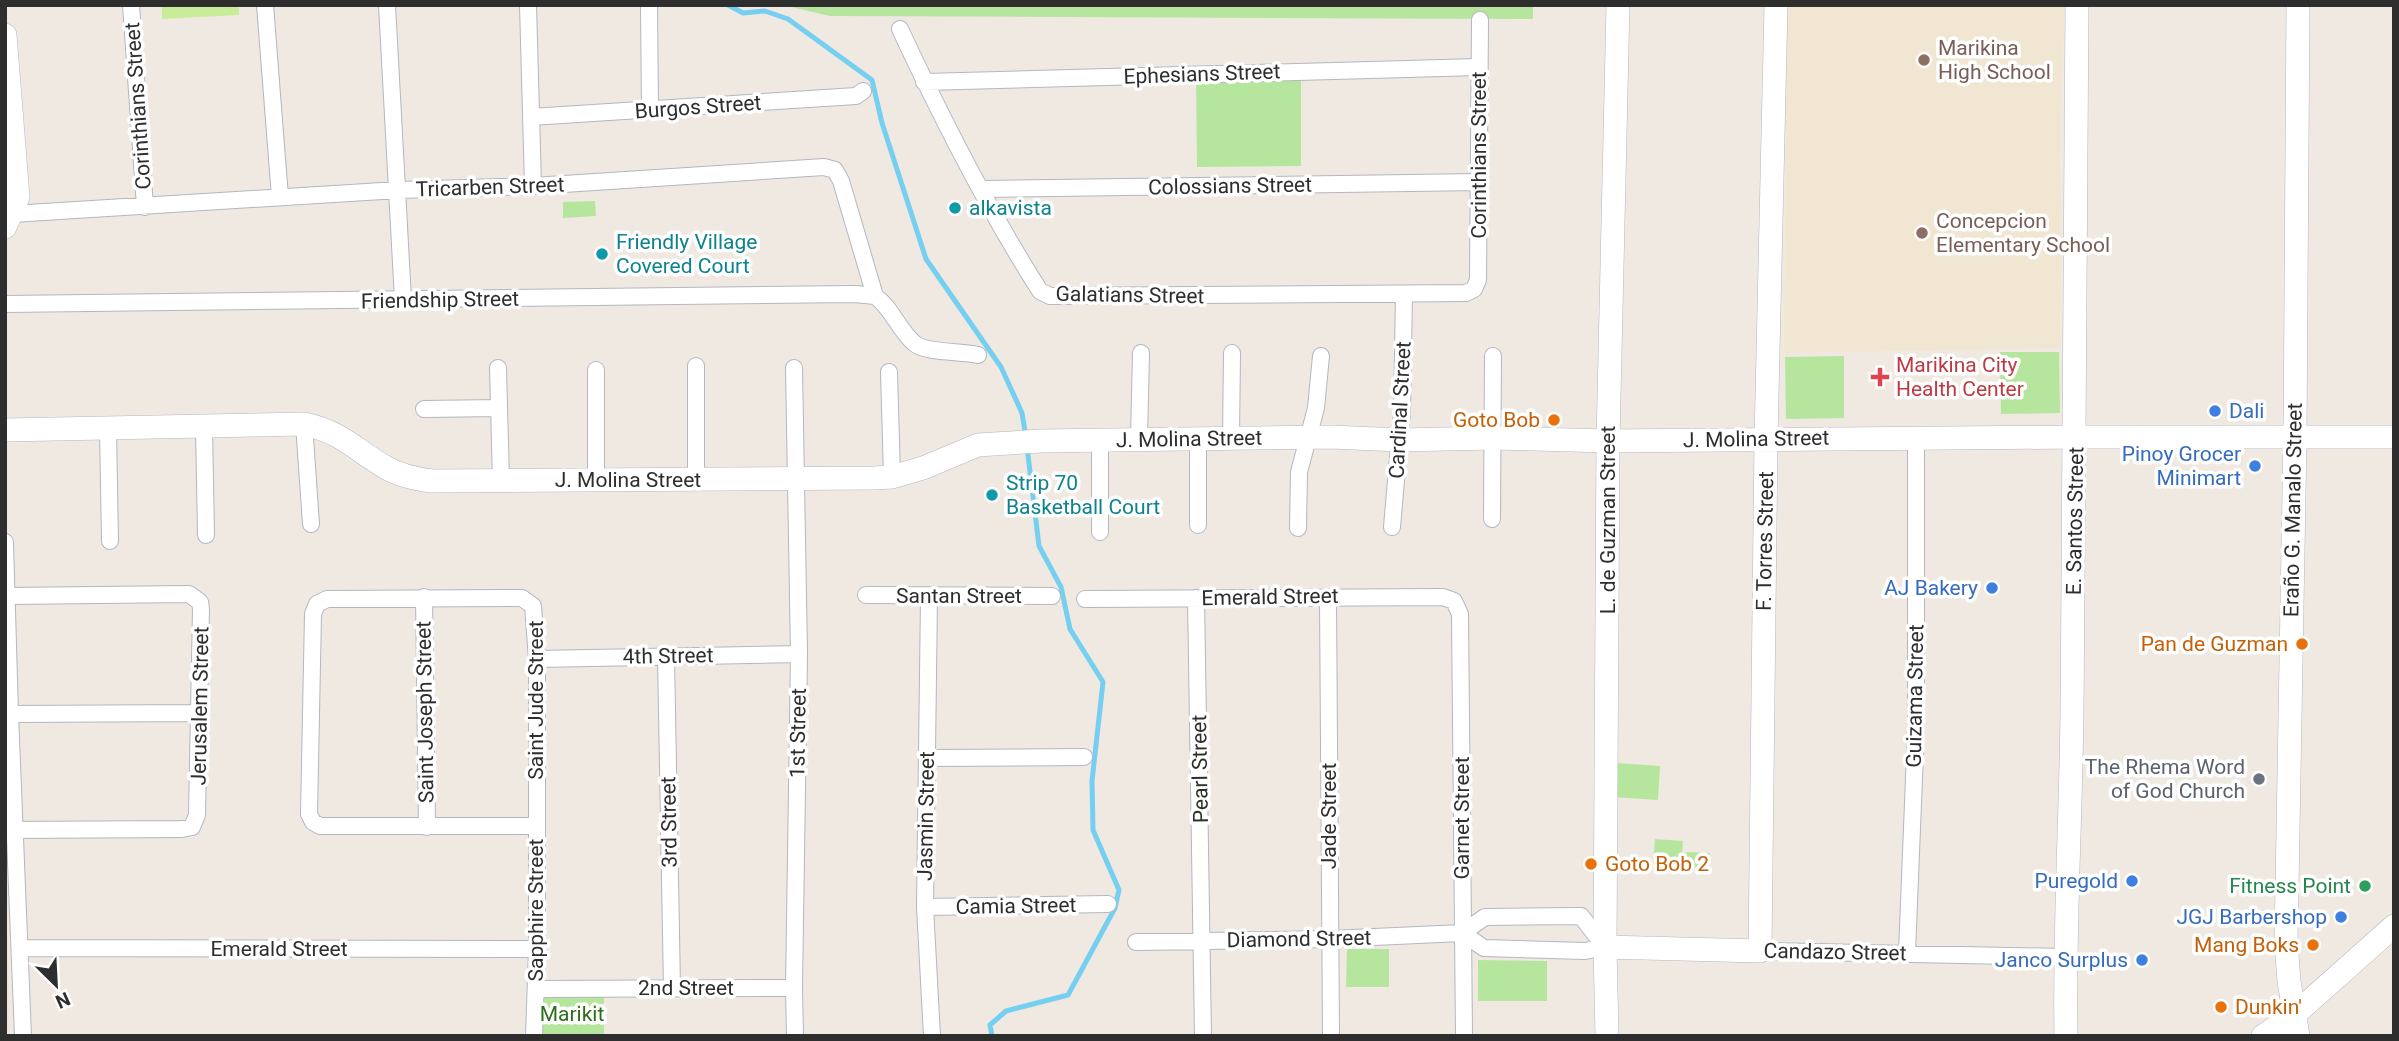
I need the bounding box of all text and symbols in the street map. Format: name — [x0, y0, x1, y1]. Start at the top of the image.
street label: Corinthians Street — [120, 22, 156, 190]
place label: Marikina High School — [1938, 36, 2051, 84]
marker: Marikina High School — [1916, 52, 1932, 68]
street label: Ephesians Street — [1123, 59, 1281, 89]
street label: Corinthians Street — [1467, 71, 1491, 239]
street label: Burgos Street — [634, 91, 762, 123]
street label: Tricarben Street — [415, 172, 565, 202]
street label: Colossians Street — [1148, 173, 1312, 199]
place label: alkavista — [969, 196, 1052, 220]
marker: alkavista — [947, 200, 963, 216]
place label: Concepcion Elementary School — [1936, 209, 2110, 257]
marker: Concepcion Elementary School — [1914, 225, 1930, 241]
place label: Friendly Village Covered Court — [616, 230, 757, 278]
marker: Friendly Village Covered Court — [594, 246, 610, 262]
street label: Galatians Street — [1055, 282, 1205, 308]
street label: Friendship Street — [361, 287, 519, 313]
street label: Cardinal Street — [1384, 340, 1416, 479]
place label: Marikina City Health Center — [1896, 353, 2024, 401]
marker: Marikina City Health Center — [1870, 367, 1890, 387]
place label: Dali — [2229, 399, 2264, 423]
street label: Eraño G. Manalo Street — [2279, 402, 2307, 617]
marker: Dali — [2207, 403, 2223, 419]
place label: Goto Bob — [1453, 408, 1540, 432]
marker: Goto Bob — [1546, 412, 1562, 428]
street label: J. Molina Street — [1116, 426, 1263, 452]
street label: L. de Guzman Street — [1596, 426, 1620, 614]
street label: J. Molina Street — [1683, 426, 1830, 452]
place label: Pinoy Grocer Minimart — [2122, 442, 2241, 490]
street label: E. Santos Street — [2062, 447, 2088, 595]
marker: Pinoy Grocer Minimart — [2247, 458, 2263, 474]
street label: J. Molina Street — [555, 468, 701, 492]
place label: Strip 70 Basketball Court — [1006, 471, 1160, 519]
street label: F. Torres Street — [1752, 471, 1778, 611]
marker: Strip 70 Basketball Court — [984, 487, 1000, 503]
place label: AJ Bakery — [1884, 576, 1978, 600]
marker: AJ Bakery — [1984, 580, 2000, 596]
street label: Santan Street — [896, 584, 1022, 608]
street label: Emerald Street — [1201, 584, 1339, 610]
street label: Saint Jude Street — [524, 620, 548, 780]
street label: Saint Joseph Street — [411, 621, 439, 803]
street label: Guizama Street — [1902, 624, 1928, 768]
street label: Jerusalem Street — [187, 626, 213, 786]
place label: Pan de Guzman — [2141, 632, 2288, 656]
marker: Pan de Guzman — [2294, 636, 2310, 652]
street label: 4th Street — [622, 643, 714, 669]
street label: 1st Street — [785, 688, 811, 778]
street label: Pearl Street — [1187, 714, 1213, 823]
street label: Jasmin Street — [913, 751, 939, 881]
place label: The Rhema Word of God Church — [2085, 755, 2245, 803]
street label: Garnet Street — [1450, 756, 1474, 880]
street label: Jade Street — [1317, 763, 1341, 869]
marker: The Rhema Word of God Church — [2251, 771, 2267, 787]
street label: 3rd Street — [656, 776, 682, 868]
street label: Sapphire Street — [524, 838, 548, 981]
place label: Goto Bob 2 — [1605, 852, 1709, 876]
marker: Goto Bob 2 — [1583, 856, 1599, 872]
place label: Puregold — [2034, 869, 2118, 893]
marker: Puregold — [2124, 873, 2140, 889]
place label: Fitness Point — [2229, 874, 2351, 898]
marker: Fitness Point — [2357, 878, 2373, 894]
street label: Camia Street — [955, 893, 1077, 919]
place label: JGJ Barbershop — [2176, 905, 2327, 929]
marker: JGJ Barbershop — [2333, 909, 2349, 925]
street label: Diamond Street — [1226, 926, 1372, 952]
place label: Mang Boks — [2194, 933, 2299, 957]
street label: Emerald Street — [210, 937, 348, 961]
marker: Mang Boks — [2305, 937, 2321, 953]
street label: Candazo Street — [1763, 939, 1907, 965]
place label: Janco Surplus — [1995, 948, 2128, 972]
north arrow — [21, 950, 91, 1020]
marker: Janco Surplus — [2134, 952, 2150, 968]
street label: 2nd Street — [638, 976, 734, 1000]
text: N — [52, 987, 74, 1013]
place label: Dunkin' — [2235, 995, 2302, 1019]
marker: Dunkin' — [2213, 999, 2229, 1015]
park label: Marikit — [540, 1002, 604, 1026]

